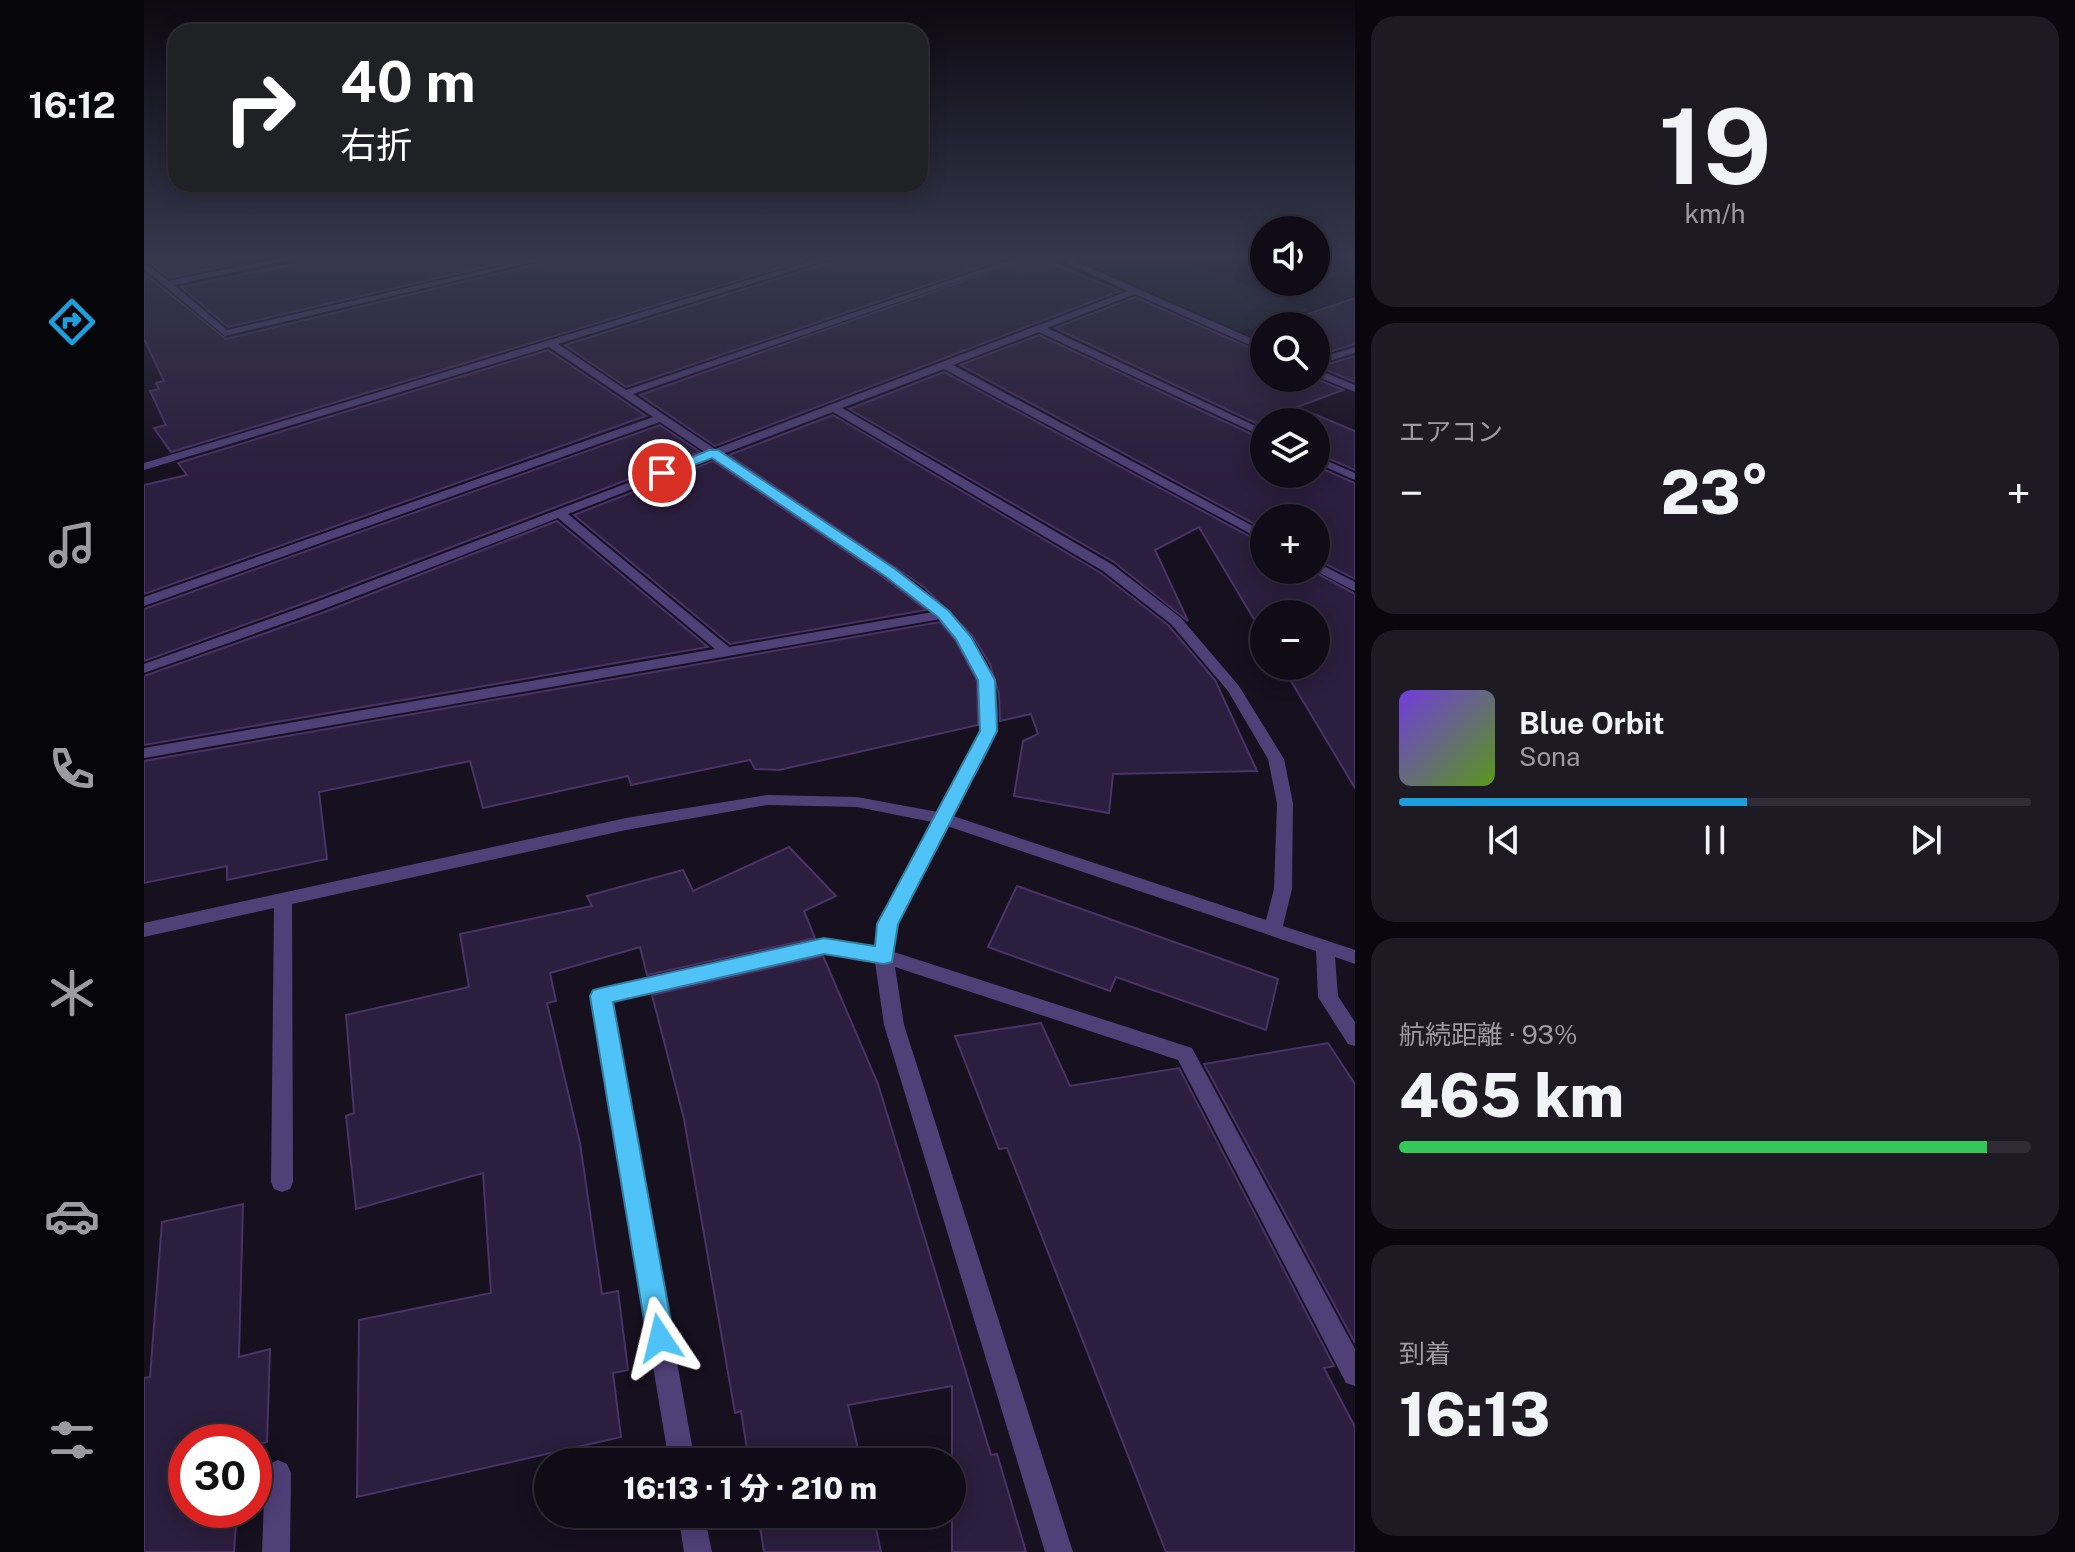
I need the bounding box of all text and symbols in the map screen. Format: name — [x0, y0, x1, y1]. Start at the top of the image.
text: 40 m — [340, 49, 476, 115]
icon: right — [208, 56, 312, 160]
text: 16:12 — [28, 84, 116, 126]
text: 19 — [1658, 85, 1772, 207]
text: 右折 — [340, 124, 412, 166]
text: km/h — [1684, 198, 1746, 229]
map controls — [1250, 216, 1330, 680]
button: sound — [1250, 216, 1330, 296]
icon: directions — [44, 294, 100, 350]
button: search — [1250, 312, 1330, 392]
button: layers — [1250, 408, 1330, 488]
text: エアコン — [1399, 416, 1503, 447]
pin — [628, 439, 696, 507]
icon: arrive — [640, 451, 684, 495]
text: 23° — [1661, 457, 1769, 528]
text: − — [1399, 467, 1423, 519]
text: + — [2007, 467, 2031, 519]
button: + — [1250, 504, 1330, 584]
icon: music — [44, 517, 100, 573]
button: − — [1250, 600, 1330, 680]
text: Blue Orbit — [1519, 705, 1665, 741]
icon: phone — [44, 741, 100, 797]
text: Sona — [1519, 741, 1580, 772]
icon: previous — [1482, 818, 1526, 862]
icon: pause — [1693, 818, 1737, 862]
icon: next — [1904, 818, 1948, 862]
icon: climate — [44, 965, 100, 1021]
text: 航続距離 · 93% — [1399, 1019, 1577, 1050]
text: 465 km — [1399, 1060, 1624, 1131]
icon: car — [44, 1188, 100, 1244]
position arrow — [618, 1296, 702, 1380]
text: 到着 — [1399, 1338, 1451, 1369]
text: 16:13 — [1399, 1379, 1550, 1450]
icon: filters — [44, 1412, 100, 1468]
speed limit sign: 30 — [168, 1424, 272, 1528]
text: 16:13 · 1 分 · 210 m — [623, 1470, 877, 1506]

